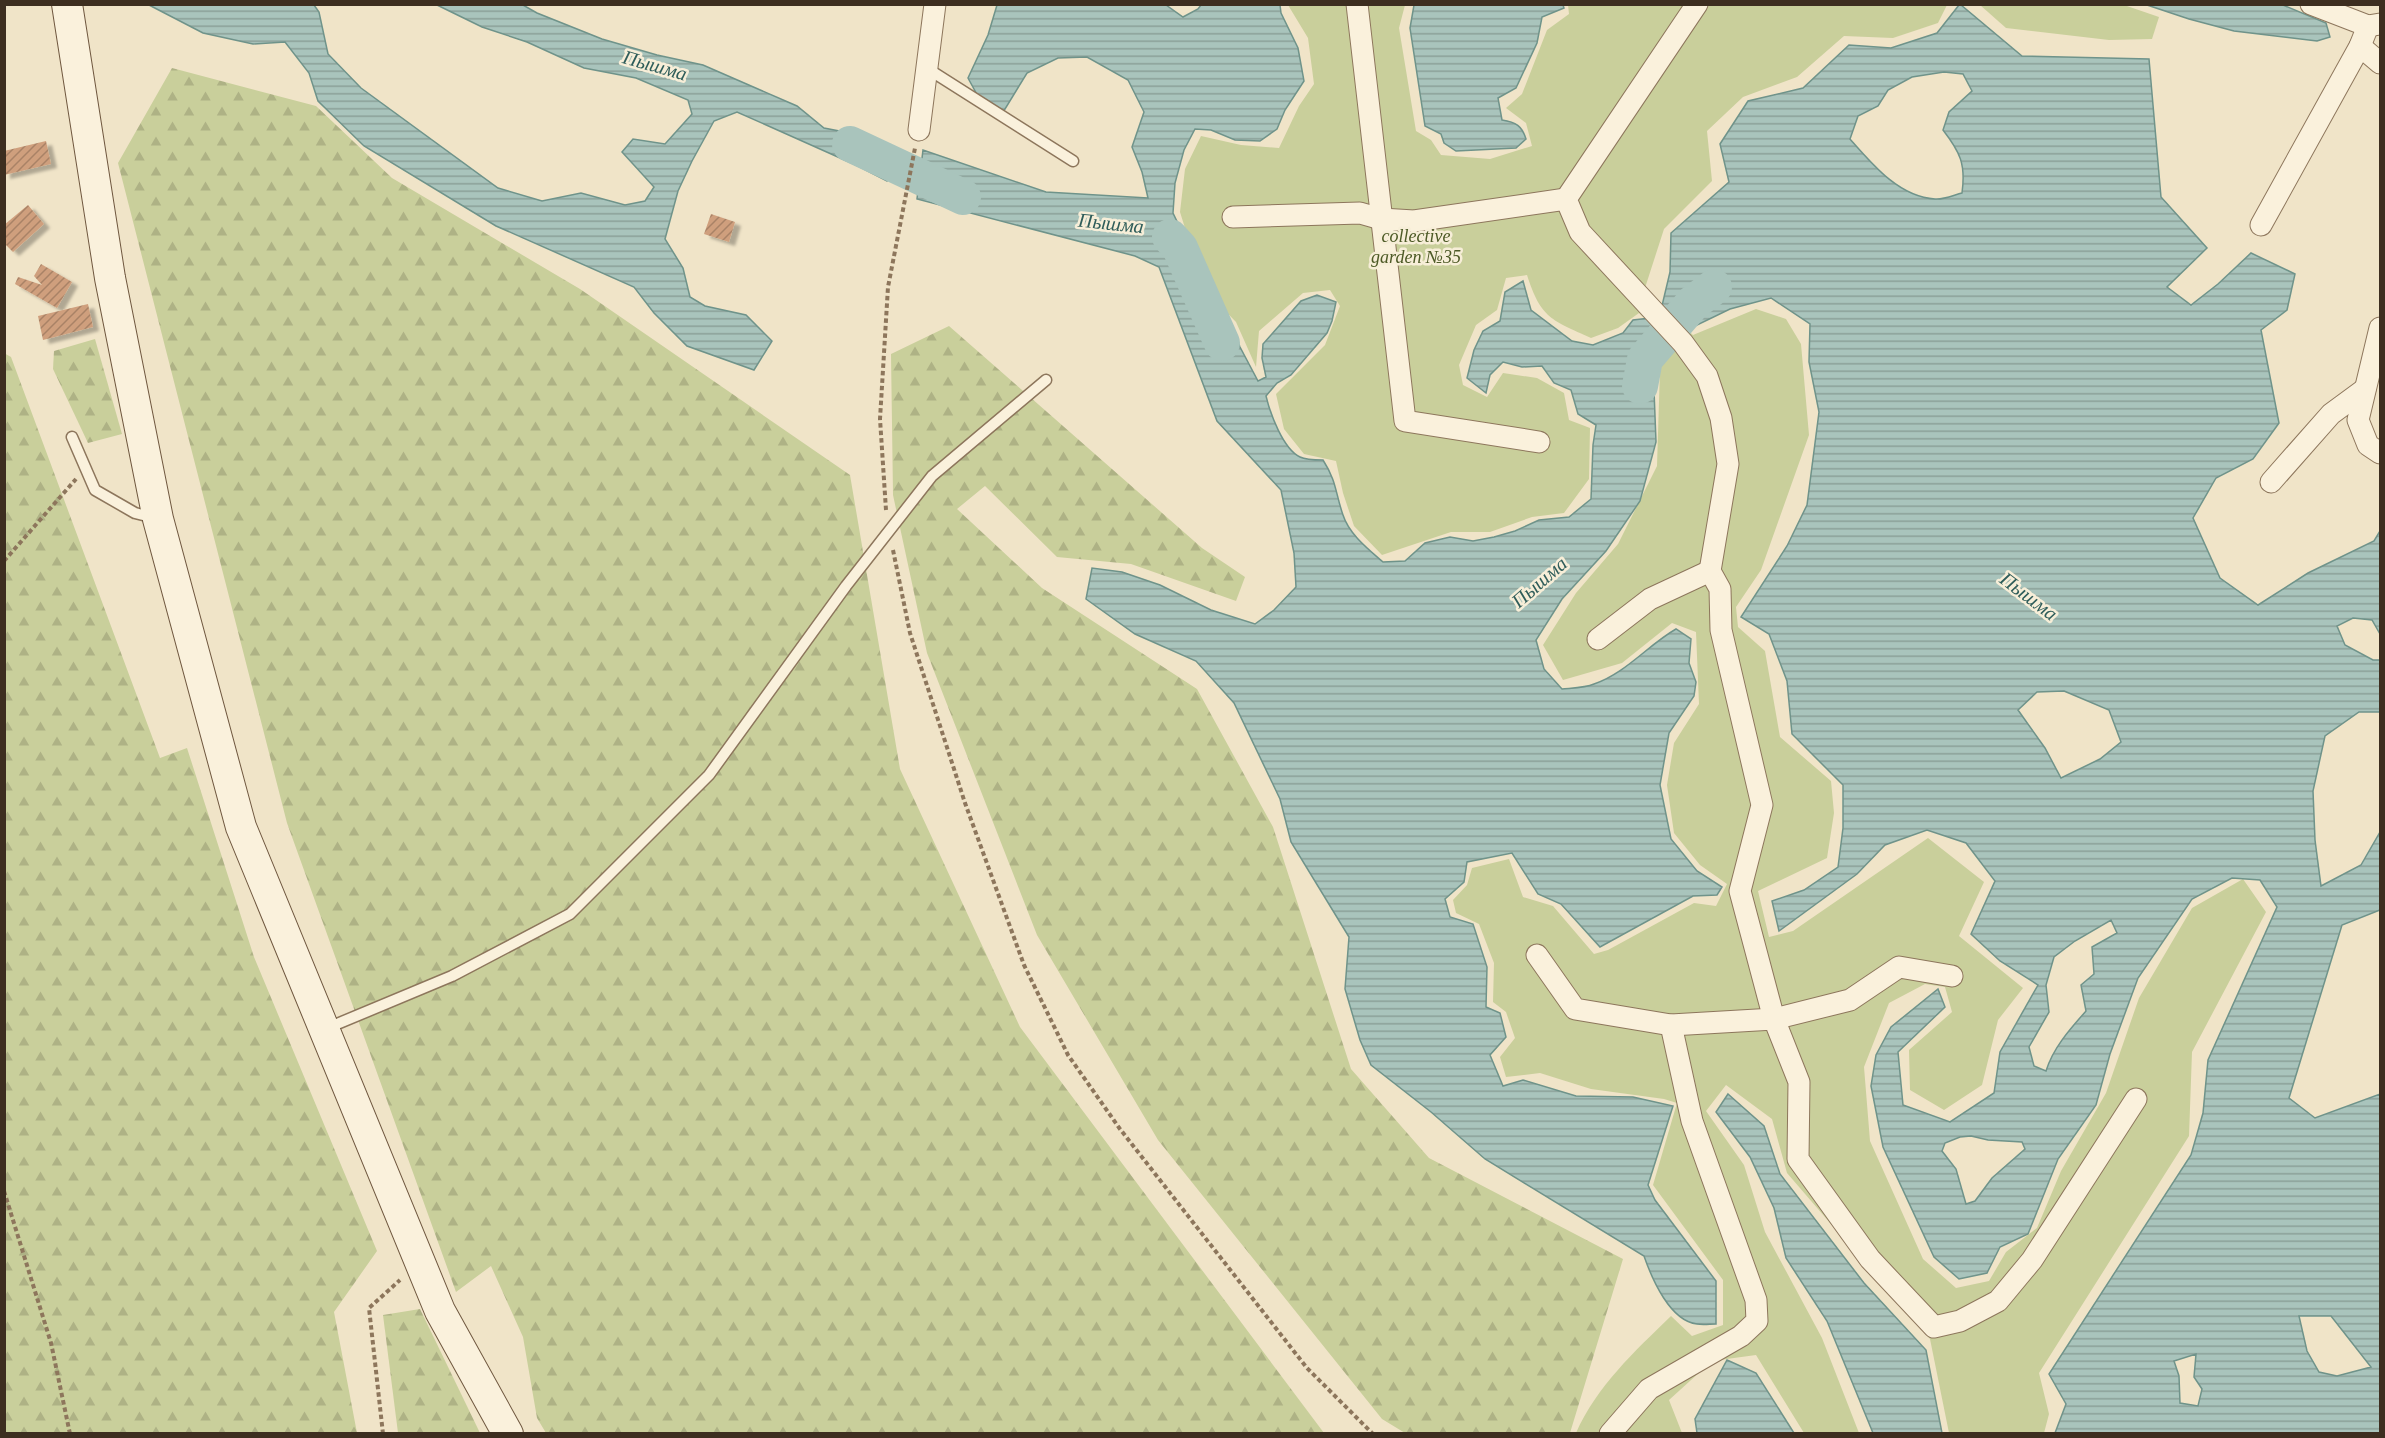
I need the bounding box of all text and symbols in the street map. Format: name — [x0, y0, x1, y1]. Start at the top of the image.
water label: Пышма — [619, 45, 690, 85]
water label: Пышма — [1076, 209, 1145, 237]
park label: collective garden №35 — [1371, 226, 1461, 267]
water label: Пышма — [1506, 552, 1571, 613]
water label: Пышма — [1995, 567, 2062, 625]

